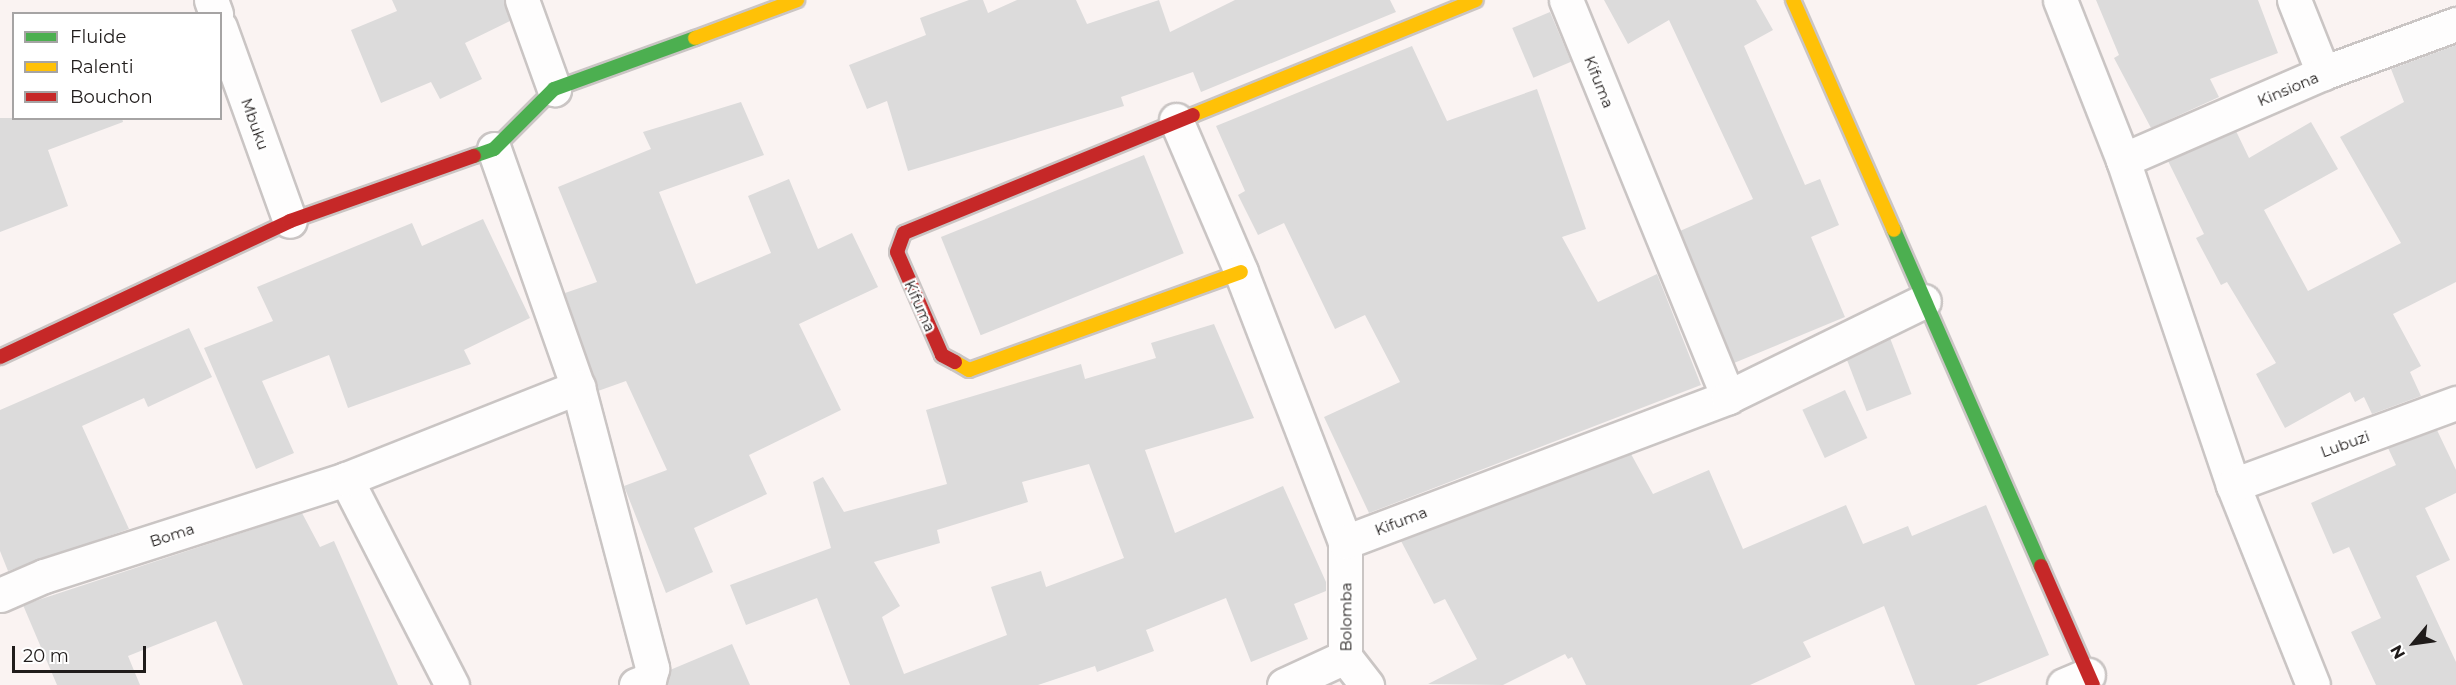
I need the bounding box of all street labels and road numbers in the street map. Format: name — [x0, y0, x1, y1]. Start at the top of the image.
street label: Kifuma — [1580, 53, 1618, 111]
street label: Kinsiona — [2255, 68, 2321, 110]
street label: Mbuku — [237, 96, 273, 152]
street label: Kifuma — [901, 277, 939, 335]
street label: Lubuzi — [2318, 427, 2372, 461]
street label: Kifuma — [1372, 503, 1430, 539]
street label: Boma — [148, 519, 196, 551]
street label: Bolomba — [1337, 582, 1355, 652]

